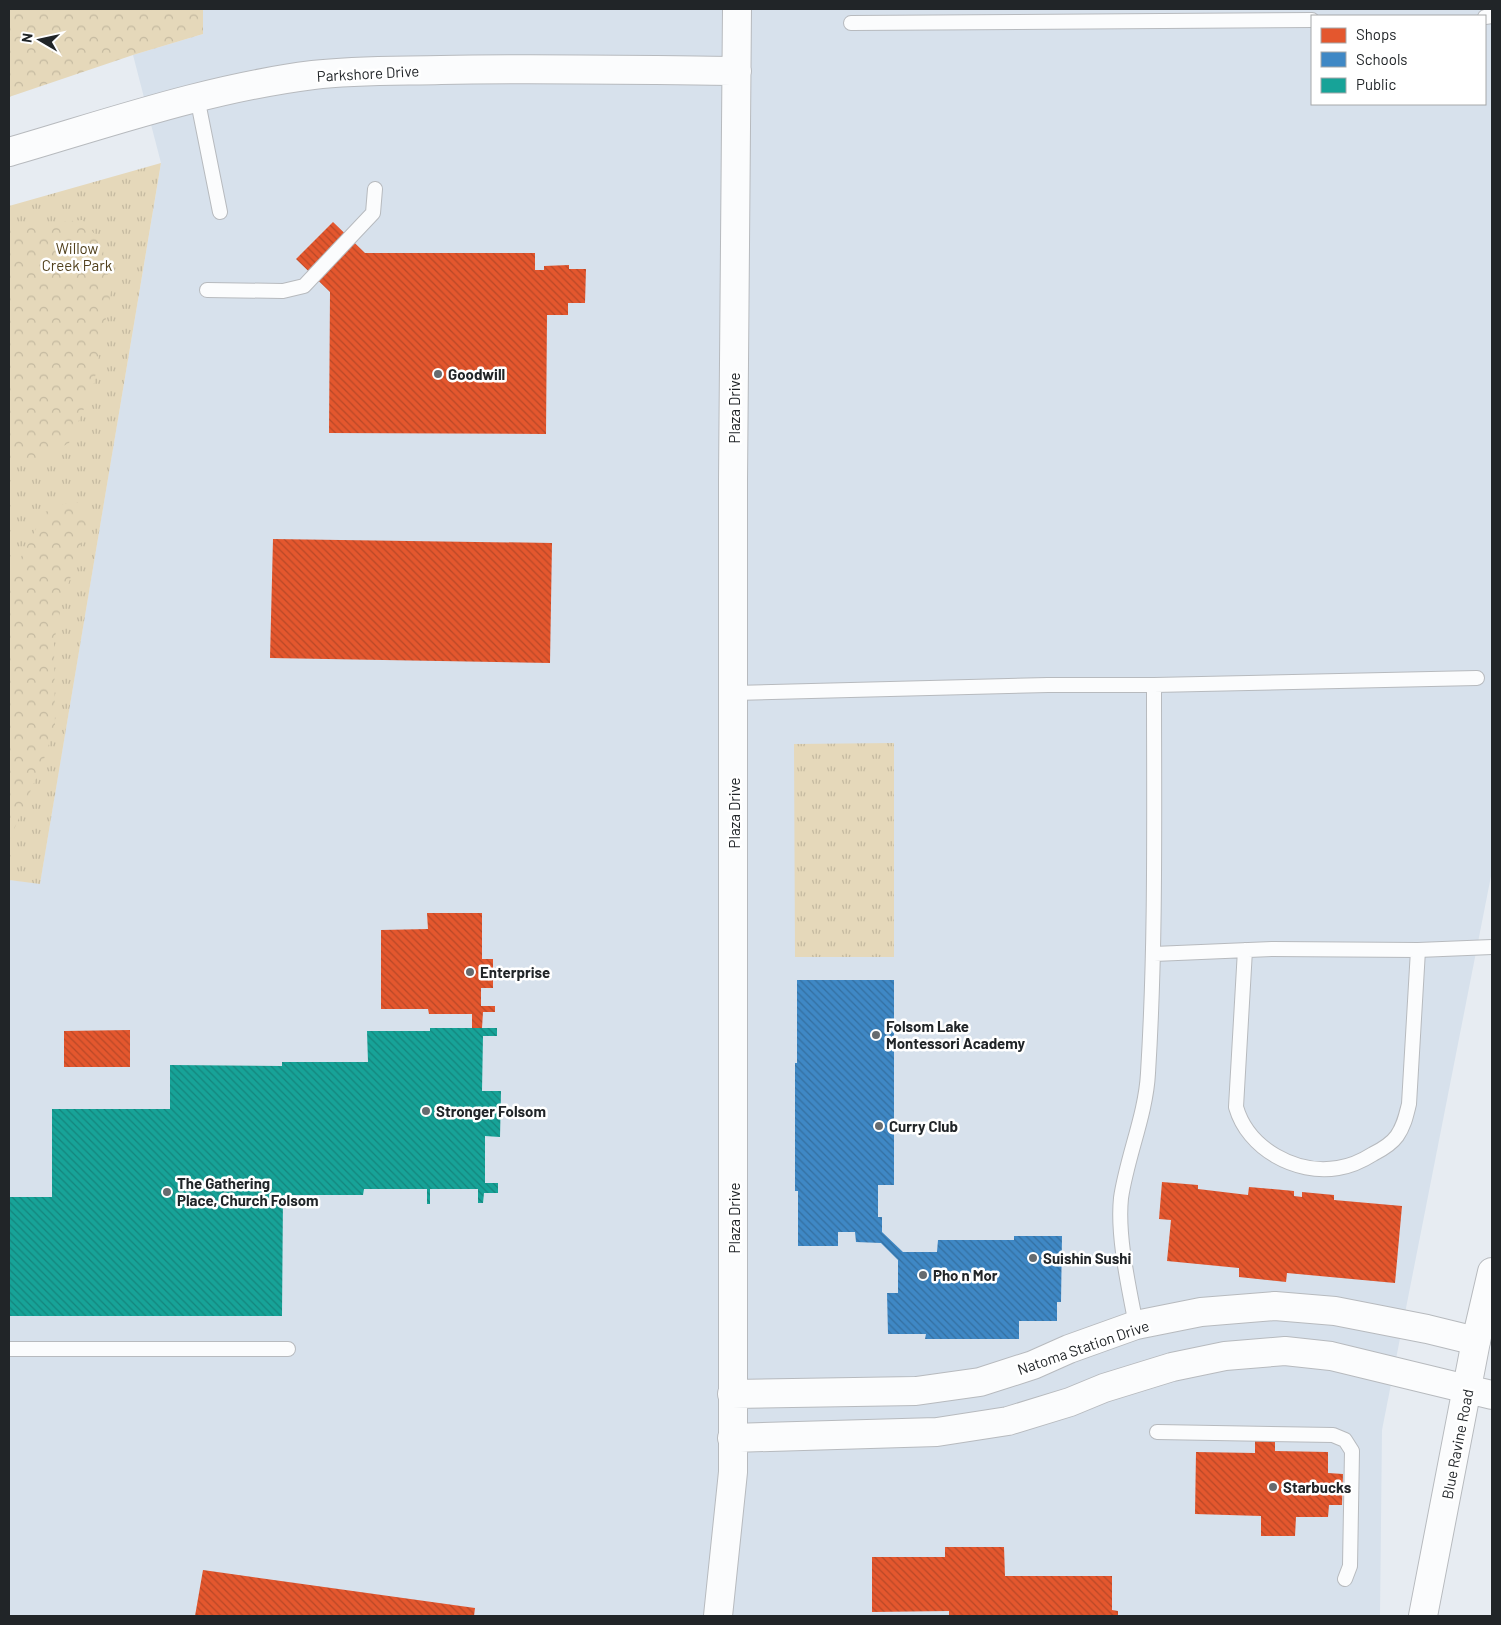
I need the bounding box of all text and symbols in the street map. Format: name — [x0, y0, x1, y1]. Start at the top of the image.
north arrow — [15, 15, 65, 65]
legend — [1311, 15, 1486, 105]
text: Shops — [1356, 25, 1396, 43]
text: N — [18, 32, 36, 44]
text: Schools — [1356, 50, 1408, 68]
street label: Parkshore Drive — [316, 61, 420, 85]
text: Public — [1356, 75, 1396, 93]
park label: Willow Creek Park — [42, 239, 113, 274]
place label: Goodwill — [448, 365, 505, 383]
marker: Goodwill — [432, 368, 444, 380]
street label: Plaza Drive — [725, 373, 743, 443]
street label: Plaza Drive — [725, 778, 743, 848]
place label: Enterprise — [480, 963, 550, 981]
marker: Enterprise — [464, 966, 476, 978]
place label: Folsom Lake Montessori Academy — [886, 1017, 1026, 1052]
marker: Folsom Lake Montessori Academy — [870, 1029, 882, 1041]
place label: Stronger Folsom — [436, 1102, 546, 1120]
marker: Stronger Folsom — [420, 1105, 432, 1117]
place label: Curry Club — [889, 1117, 958, 1135]
marker: Curry Club — [873, 1120, 885, 1132]
place label: The Gathering Place, Church Folsom — [177, 1174, 319, 1209]
street label: Plaza Drive — [725, 1183, 743, 1253]
marker: The Gathering Place, Church Folsom — [161, 1186, 173, 1198]
place label: Suishin Sushi — [1043, 1249, 1132, 1267]
marker: Suishin Sushi — [1027, 1252, 1039, 1264]
place label: Pho n Mor — [933, 1266, 998, 1284]
marker: Pho n Mor — [917, 1269, 929, 1281]
street label: Natoma Station Drive — [1015, 1316, 1151, 1378]
street label: Blue Ravine Road — [1438, 1387, 1476, 1501]
place label: Starbucks — [1283, 1478, 1352, 1496]
marker: Starbucks — [1267, 1481, 1279, 1493]

